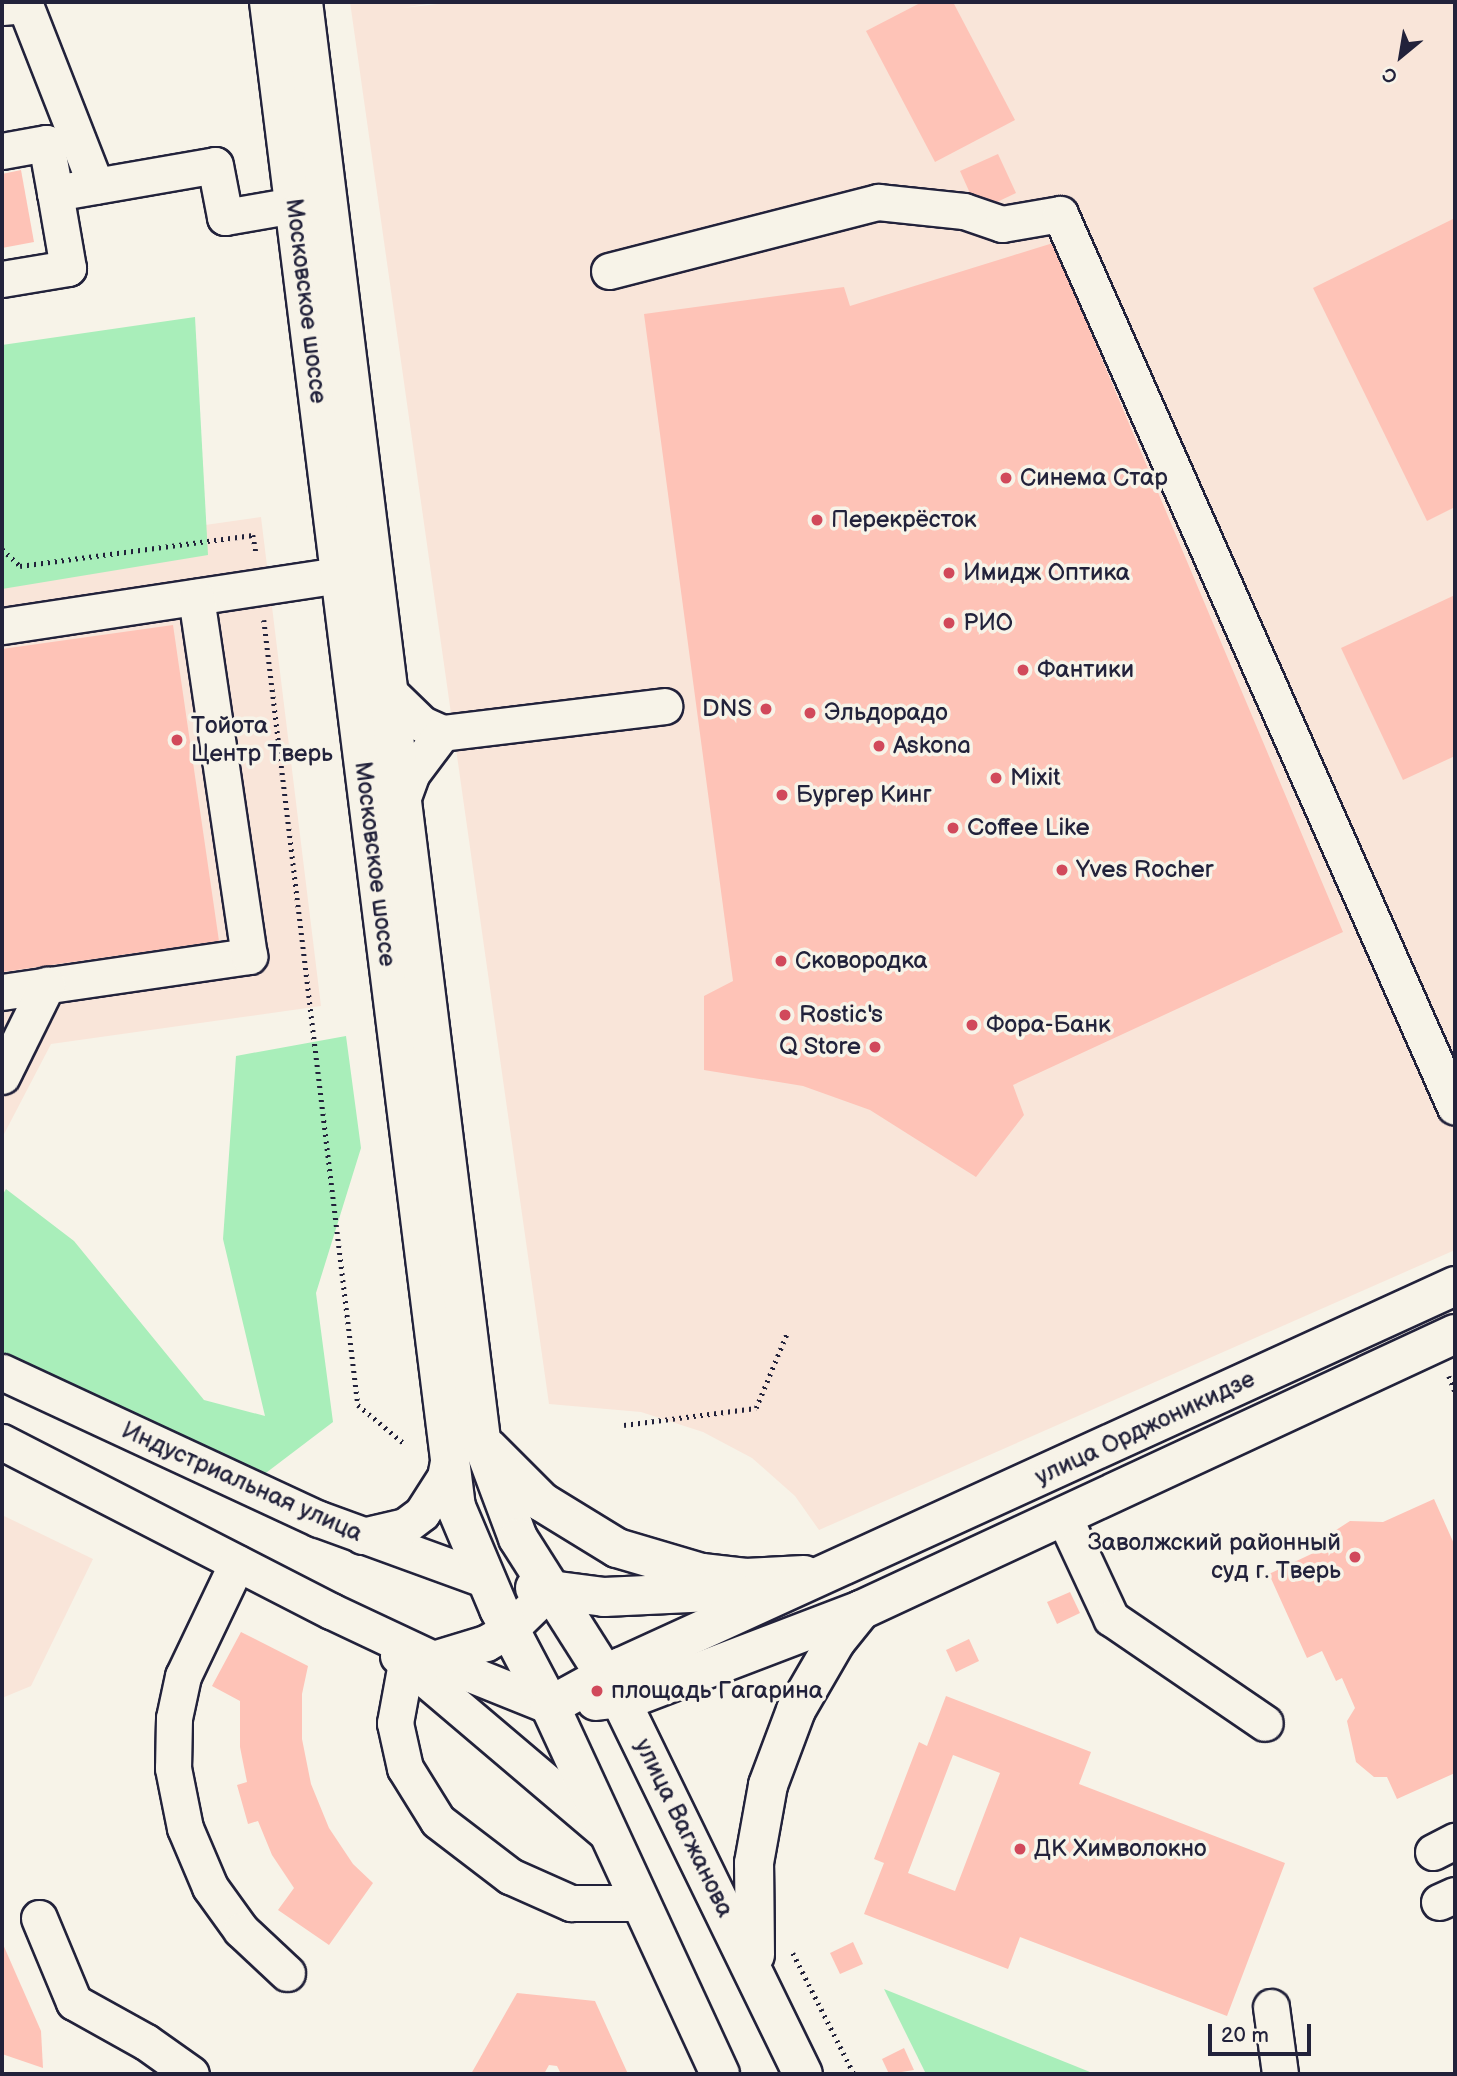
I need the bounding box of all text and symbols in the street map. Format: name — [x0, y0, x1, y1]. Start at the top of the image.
north arrow — [1366, 21, 1436, 91]
text: С — [1379, 61, 1402, 88]
street label: Московское шоссе — [279, 197, 333, 405]
place label: Синема Стар — [1020, 464, 1168, 492]
marker: Синема Стар — [998, 470, 1014, 486]
place label: Перекрёсток — [831, 506, 977, 534]
marker: Перекрёсток — [809, 512, 825, 528]
place label: Имидж Оптика — [963, 559, 1130, 587]
marker: Имидж Оптика — [941, 565, 957, 581]
place label: РИО — [963, 609, 1013, 637]
marker: РИО — [941, 615, 957, 631]
place label: Фантики — [1037, 656, 1134, 684]
marker: Фантики — [1015, 662, 1031, 678]
place label: DNS — [702, 695, 752, 723]
place label: Эльдорадо — [824, 699, 948, 727]
marker: DNS — [758, 701, 774, 717]
marker: Эльдорадо — [802, 705, 818, 721]
place label: Тойота Центр Тверь — [191, 712, 333, 768]
marker: Тойота Центр Тверь — [169, 732, 185, 748]
place label: Askona — [893, 732, 971, 760]
marker: Askona — [871, 738, 887, 754]
street label: Московское шоссе — [348, 760, 402, 968]
place label: Mixit — [1010, 764, 1061, 792]
marker: Mixit — [988, 770, 1004, 786]
place label: Бургер Кинг — [796, 781, 932, 809]
marker: Бургер Кинг — [774, 787, 790, 803]
place label: Coffee Like — [967, 814, 1090, 842]
marker: Coffee Like — [945, 820, 961, 836]
place label: Yves Rocher — [1076, 856, 1213, 884]
marker: Yves Rocher — [1054, 862, 1070, 878]
place label: Сковородка — [795, 947, 928, 975]
marker: Сковородка — [773, 953, 789, 969]
place label: Rostic's — [799, 1001, 883, 1029]
marker: Rostic's — [777, 1007, 793, 1023]
place label: Фора-Банк — [986, 1011, 1111, 1039]
marker: Фора-Банк — [964, 1017, 980, 1033]
place label: Q Store — [779, 1033, 861, 1061]
marker: Q Store — [867, 1039, 883, 1055]
street label: улица Орджоникидзе — [1031, 1364, 1259, 1492]
street label: Индустриальная улица — [117, 1416, 367, 1548]
place label: Заволжский районный суд г. Тверь — [1088, 1529, 1341, 1585]
marker: Заволжский районный суд г. Тверь — [1347, 1549, 1363, 1565]
place label: площадь Гагарина — [611, 1677, 823, 1705]
marker: площадь Гагарина — [589, 1683, 605, 1699]
street label: улица Вагжанова — [628, 1734, 740, 1922]
place label: ДК Химволокно — [1034, 1835, 1207, 1863]
marker: ДК Химволокно — [1012, 1841, 1028, 1857]
scale bar — [1212, 2010, 1315, 2054]
text: 20 m — [1221, 2023, 1269, 2048]

